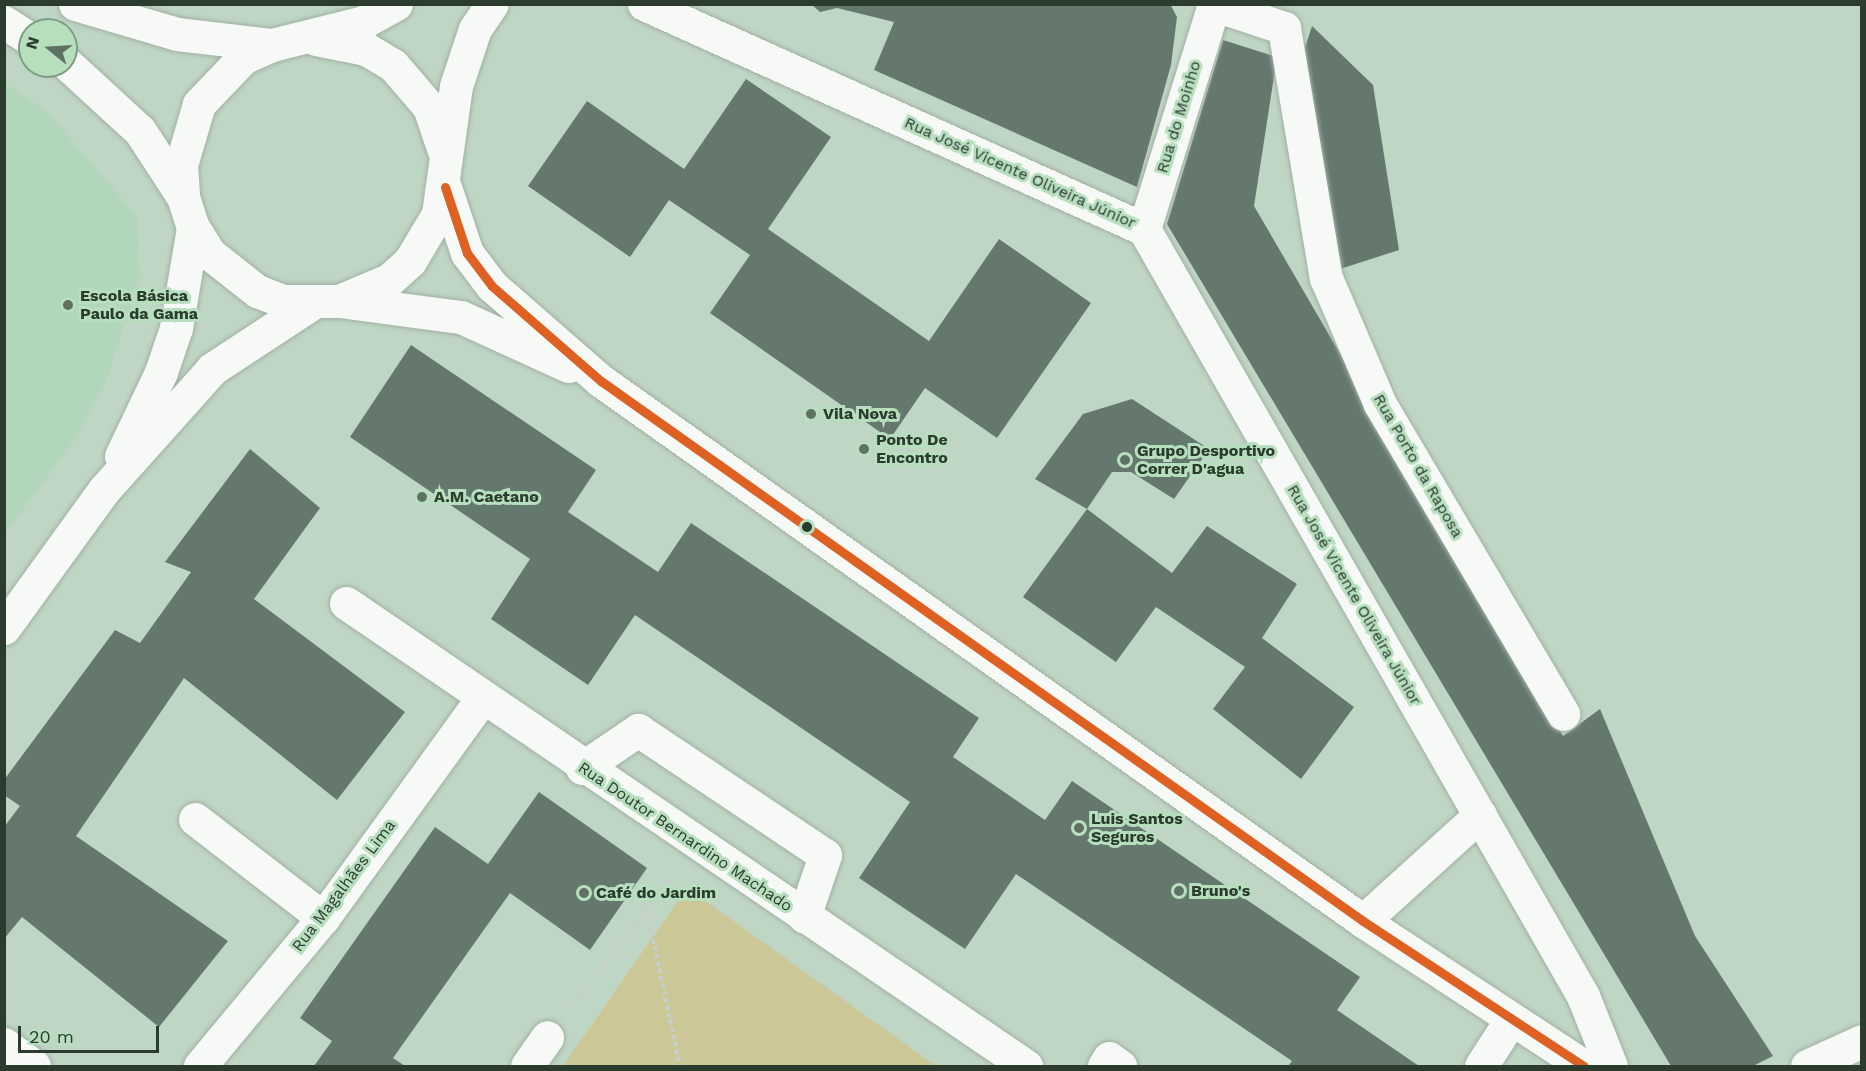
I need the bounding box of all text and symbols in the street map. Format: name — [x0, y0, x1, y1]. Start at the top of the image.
north arrow — [18, 18, 78, 78]
text: N — [21, 34, 43, 51]
street label: Rua do Moinho — [1153, 58, 1205, 176]
street label: Rua José Vicente Oliveira Júnior — [900, 113, 1140, 233]
place label: Escola Básica Paulo da Gama — [80, 286, 198, 324]
marker: Escola Básica Paulo da Gama — [61, 298, 75, 312]
street label: Rua Porto da Raposa — [1369, 391, 1467, 541]
place label: Vila Nova — [823, 404, 897, 424]
marker: Vila Nova — [804, 407, 818, 421]
place label: Ponto De Encontro — [876, 430, 948, 468]
place label: Grupo Desportivo Correr D'agua — [1137, 441, 1275, 479]
marker: Ponto De Encontro — [857, 442, 871, 456]
marker: Grupo Desportivo Correr D'agua — [1118, 453, 1132, 467]
street label: Rua José Vicente Oliveira Júnior — [1282, 481, 1426, 709]
place label: A.M. Caetano — [434, 487, 539, 507]
marker: A.M. Caetano — [415, 490, 429, 504]
unlabelled marker — [801, 521, 813, 533]
street label: Rua Doutor Bernardino Machado — [574, 758, 796, 916]
place label: Luis Santos Seguros — [1091, 809, 1183, 847]
street label: Rua Magalhães Lima — [288, 816, 400, 956]
marker: Luis Santos Seguros — [1072, 821, 1086, 835]
place label: Bruno's — [1191, 881, 1250, 901]
place label: Café do Jardim — [596, 883, 716, 903]
marker: Bruno's — [1172, 884, 1186, 898]
marker: Café do Jardim — [577, 886, 591, 900]
scale bar — [21, 1014, 162, 1052]
text: 20 m — [29, 1026, 74, 1047]

